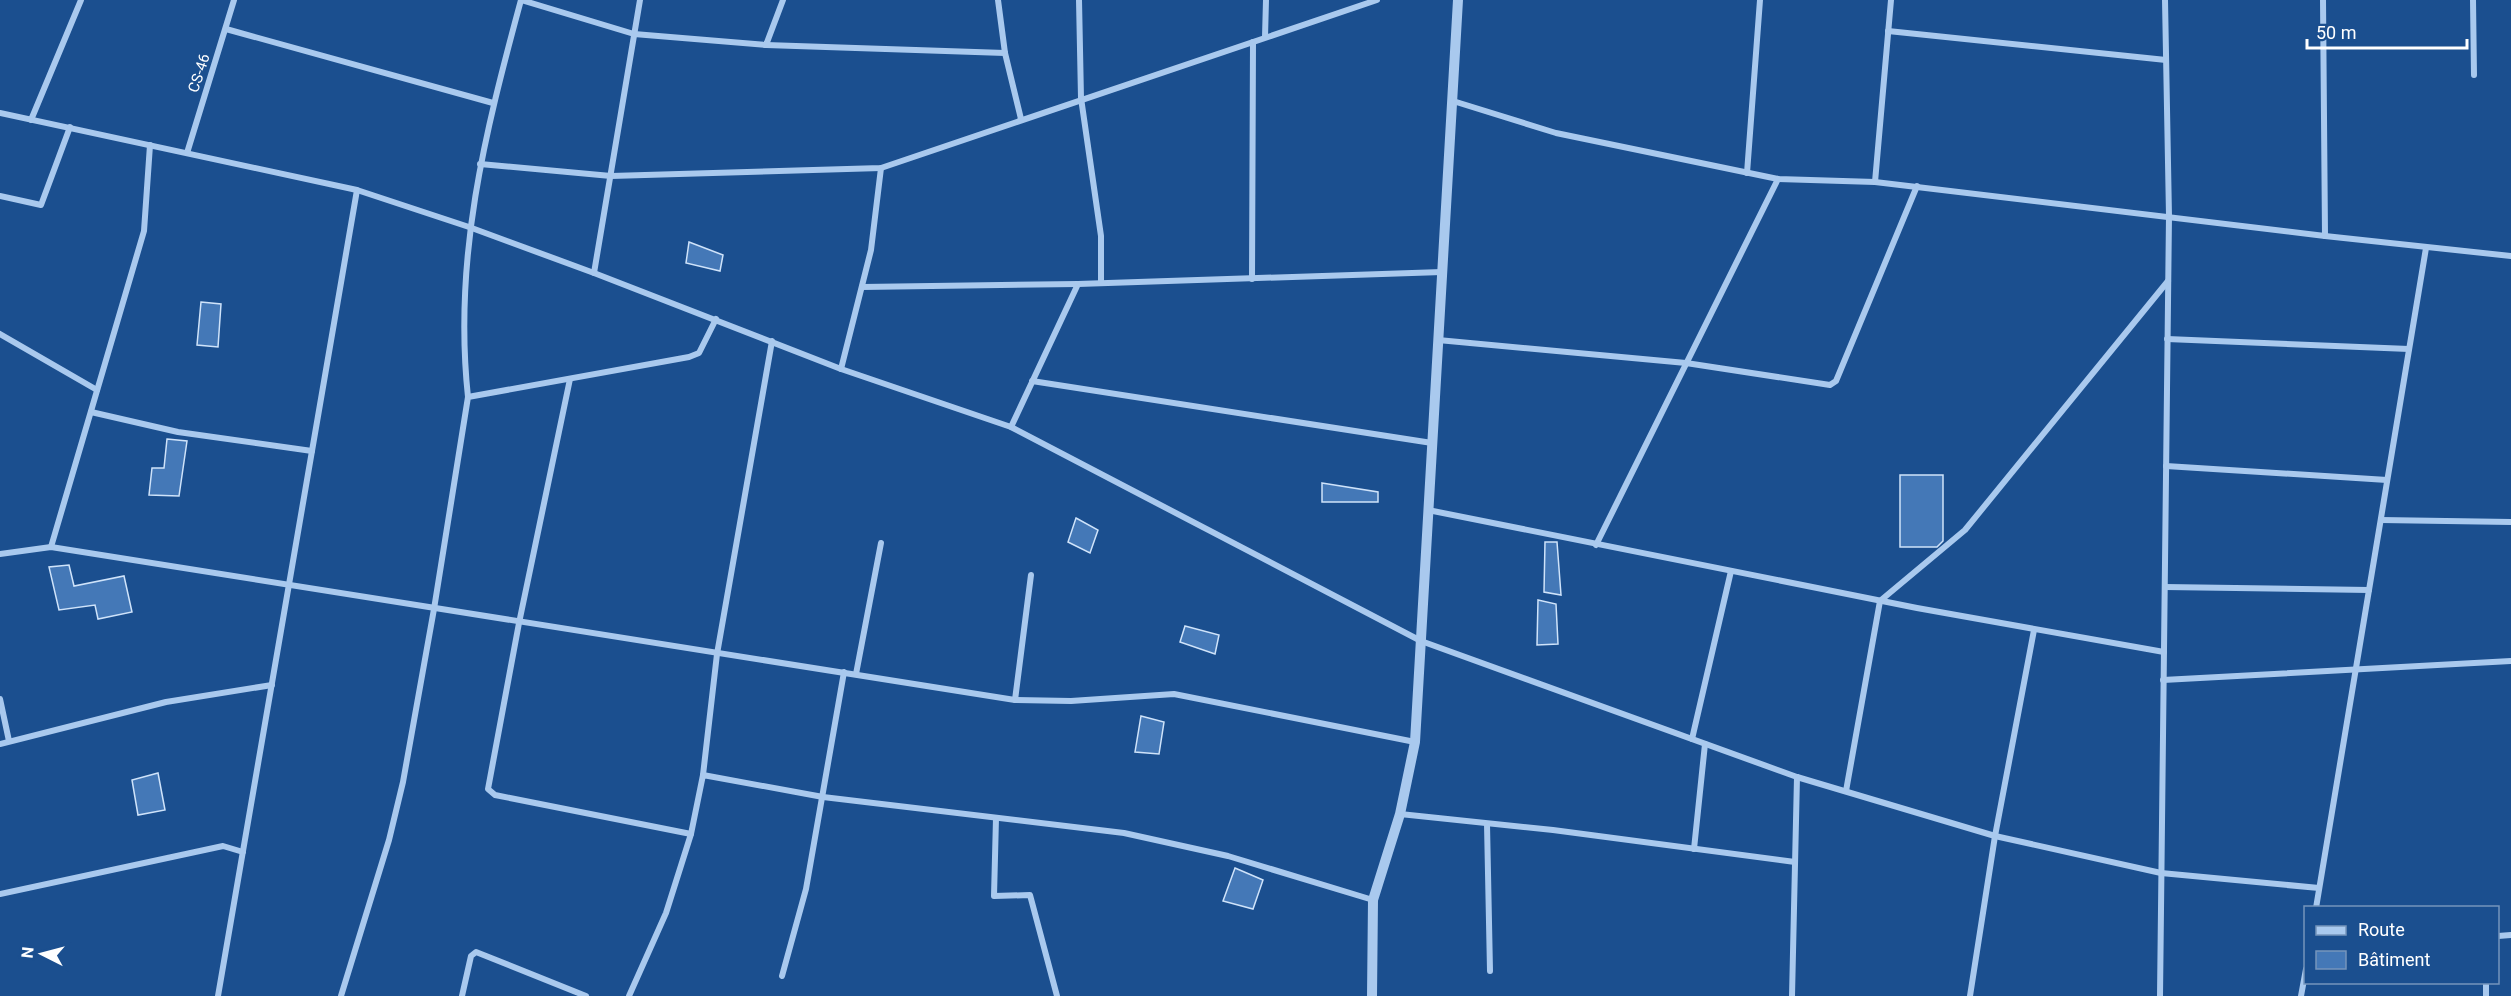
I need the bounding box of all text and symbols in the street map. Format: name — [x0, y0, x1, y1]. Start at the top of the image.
scale bar — [2307, 12, 2468, 50]
text: 50 m — [2316, 22, 2356, 43]
street label: CS-46 — [184, 51, 214, 95]
legend — [2304, 906, 2499, 984]
text: Route — [2358, 919, 2405, 940]
north arrow — [12, 924, 72, 984]
text: N — [18, 946, 38, 959]
text: Bâtiment — [2358, 949, 2431, 970]

